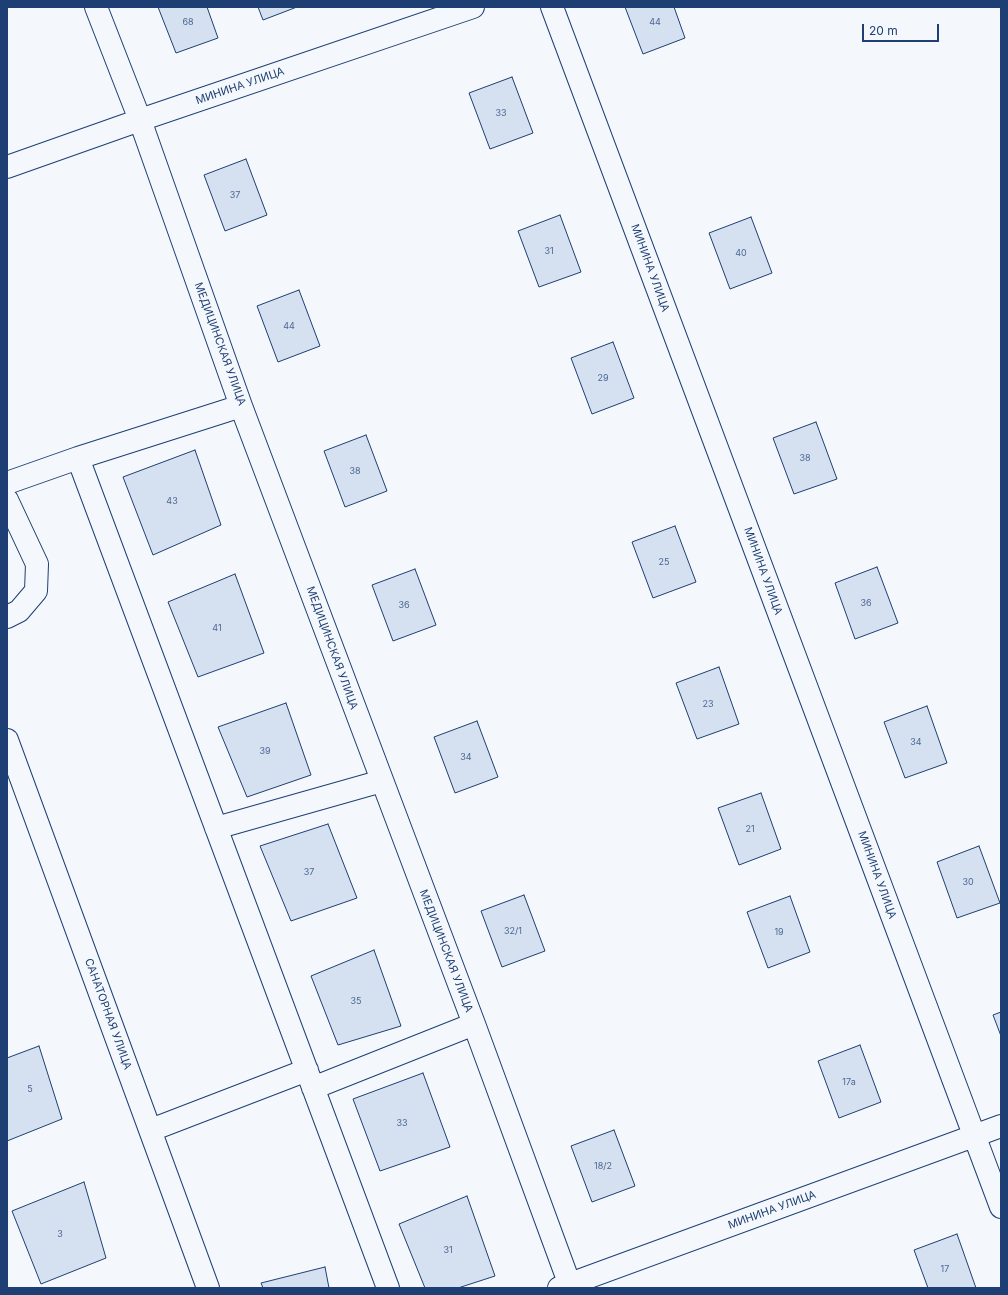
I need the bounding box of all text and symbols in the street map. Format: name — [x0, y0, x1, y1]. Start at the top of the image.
scale bar — [864, 16, 941, 42]
house number: 68 — [182, 17, 194, 27]
house number: 44 — [649, 17, 661, 27]
text: 20 m — [869, 23, 898, 38]
street label: МИНИНА УЛИЦА — [194, 65, 286, 107]
house number: 33 — [495, 108, 507, 118]
house number: 37 — [230, 190, 240, 200]
street label: МИНИНА УЛИЦА — [628, 222, 672, 314]
house number: 31 — [544, 246, 554, 256]
house number: 40 — [735, 248, 747, 258]
street label: МЕДИЦИНСКАЯ УЛИЦА — [192, 280, 248, 408]
house number: 44 — [283, 321, 295, 331]
house number: 29 — [597, 373, 609, 383]
house number: 38 — [799, 453, 811, 463]
house number: 38 — [349, 466, 361, 476]
house number: 43 — [166, 496, 178, 506]
street label: МИНИНА УЛИЦА — [741, 525, 785, 617]
house number: 25 — [659, 557, 669, 567]
street label: МЕДИЦИНСКАЯ УЛИЦА — [304, 584, 360, 712]
house number: 36 — [860, 598, 872, 608]
house number: 36 — [398, 600, 410, 610]
house number: 41 — [212, 623, 222, 633]
house number: 23 — [702, 699, 714, 709]
house number: 34 — [910, 737, 922, 747]
house number: 39 — [259, 746, 271, 756]
house number: 34 — [460, 752, 472, 762]
house number: 21 — [745, 824, 755, 834]
street label: МИНИНА УЛИЦА — [855, 829, 899, 921]
house number: 37 — [304, 867, 314, 877]
house number: 30 — [962, 877, 974, 887]
street label: МЕДИЦИНСКАЯ УЛИЦА — [416, 888, 476, 1014]
house number: 32/1 — [504, 926, 522, 936]
house number: 19 — [774, 927, 784, 937]
street label: САНАТОРНАЯ УЛИЦА — [82, 957, 134, 1071]
house number: 35 — [350, 996, 362, 1006]
house number: 17а — [842, 1077, 856, 1087]
house number: 5 — [27, 1084, 33, 1094]
house number: 33 — [396, 1118, 408, 1128]
house number: 18/2 — [594, 1161, 612, 1171]
street label: МИНИНА УЛИЦА — [726, 1188, 818, 1232]
house number: 3 — [57, 1229, 63, 1239]
house number: 31 — [443, 1245, 453, 1255]
house number: 17 — [941, 1264, 949, 1274]

